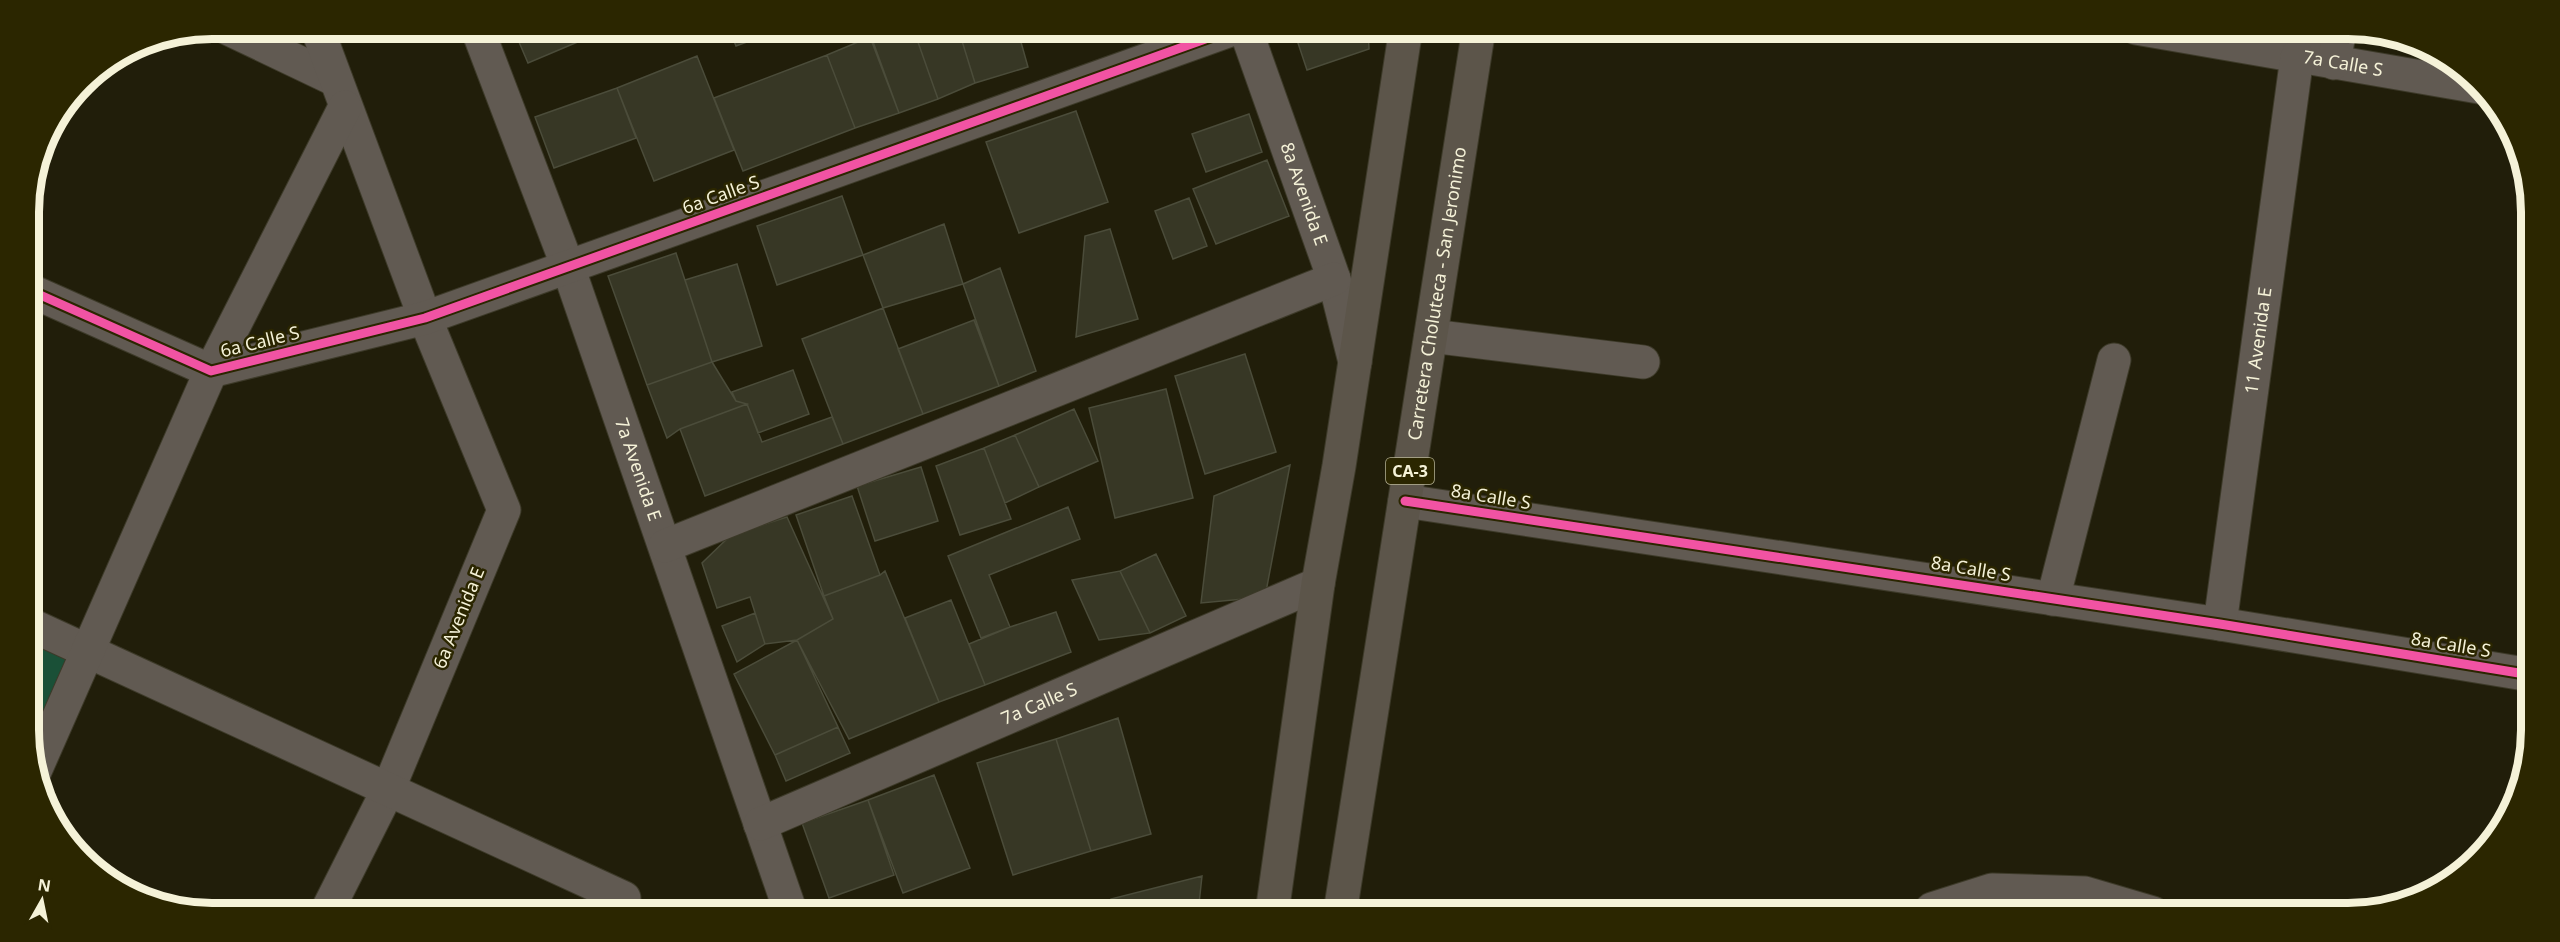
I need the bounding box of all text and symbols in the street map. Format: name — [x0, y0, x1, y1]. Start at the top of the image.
street label: 7a Calle S — [2301, 44, 2385, 81]
street label: 8a Avenida E — [1275, 139, 1334, 248]
street label: Carretera Choluteca - San Jeronimo — [1401, 145, 1471, 442]
street label: 6a Calle S — [679, 169, 763, 219]
street label: 11 Avenida E — [2238, 285, 2277, 395]
street label: 6a Calle S — [218, 320, 302, 362]
street label: 7a Avenida E — [610, 414, 668, 524]
road number: CA-3 — [1386, 458, 1434, 484]
street label: 8a Calle S — [1449, 478, 1533, 514]
street label: 8a Calle S — [1929, 550, 2013, 586]
street label: 6a Avenida E — [427, 563, 489, 672]
street label: 8a Calle S — [2409, 626, 2493, 662]
street label: 7a Calle S — [997, 676, 1081, 730]
north arrow — [12, 870, 72, 930]
text: N — [36, 873, 52, 897]

